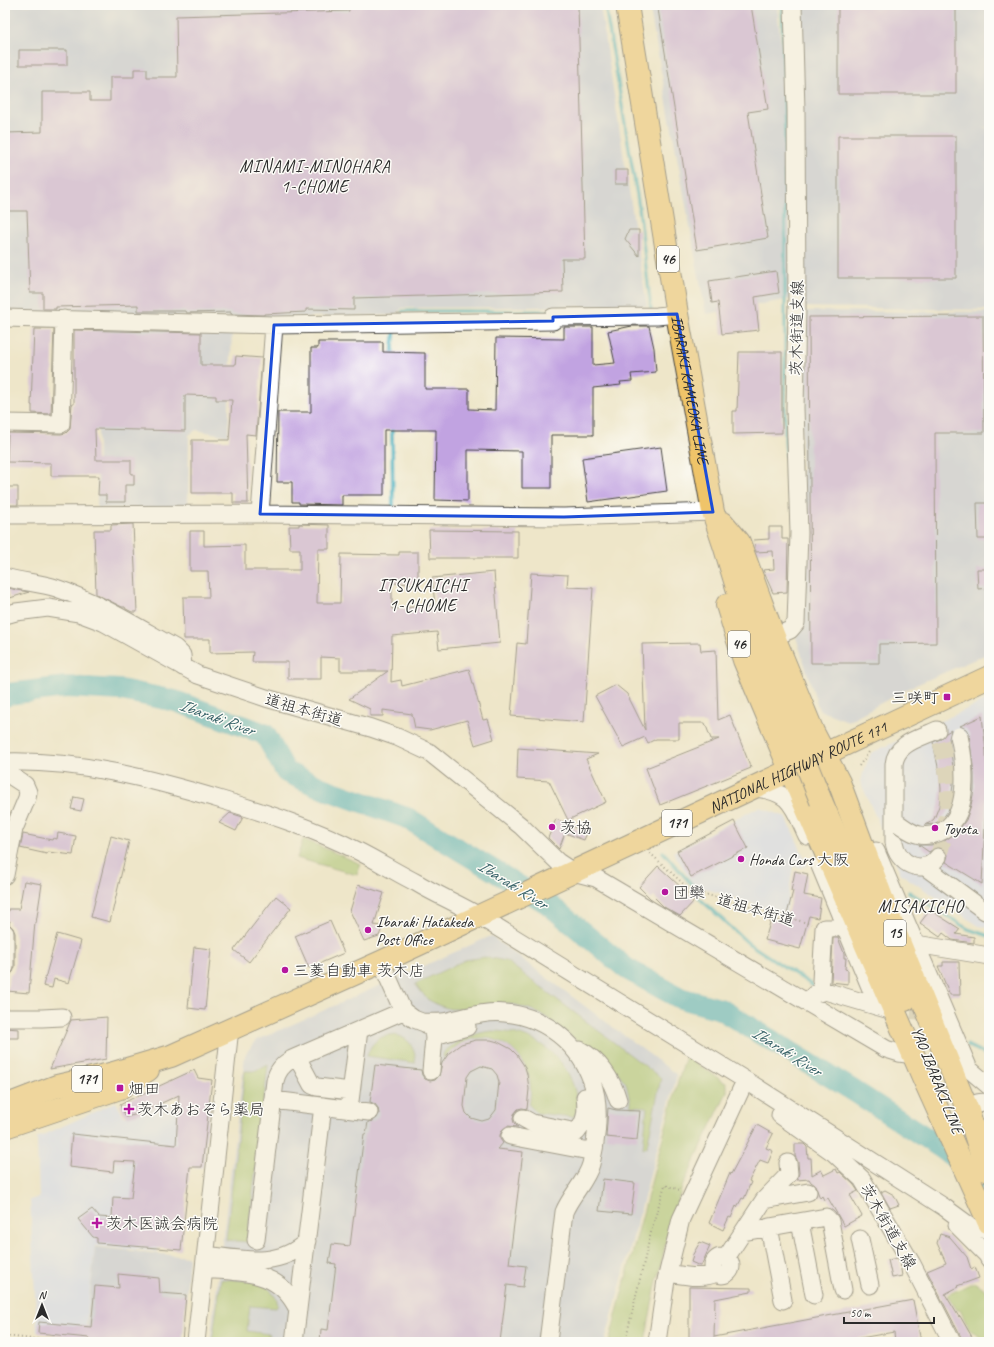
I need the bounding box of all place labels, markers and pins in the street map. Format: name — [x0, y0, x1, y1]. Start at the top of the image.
place label: 三咲町 — [891, 688, 939, 708]
marker: 三咲町 — [942, 692, 952, 702]
place label: 茨協 — [560, 818, 592, 838]
place label: Toyota — [943, 819, 979, 839]
marker: 茨協 — [547, 822, 557, 832]
marker: Toyota — [930, 823, 940, 833]
place label: Honda Cars 大阪 — [749, 850, 849, 870]
marker: Honda Cars 大阪 — [736, 854, 746, 864]
place label: 団欒 — [673, 883, 705, 903]
marker: 団欒 — [660, 887, 670, 897]
place label: Ibaraki Hatakeda Post Office — [376, 912, 474, 950]
marker: Ibaraki Hatakeda Post Office — [363, 925, 373, 935]
place label: 三菱自動車 茨木店 — [293, 961, 425, 981]
marker: 三菱自動車 茨木店 — [280, 965, 290, 975]
place label: 畑田 — [128, 1079, 160, 1099]
marker: 畑田 — [115, 1083, 125, 1093]
place label: 茨木あおぞら薬局 — [137, 1100, 265, 1120]
marker: 茨木あおぞら薬局 — [124, 1104, 134, 1114]
place label: 茨木医誠会病院 — [106, 1214, 218, 1234]
marker: 茨木医誠会病院 — [91, 1217, 103, 1229]

